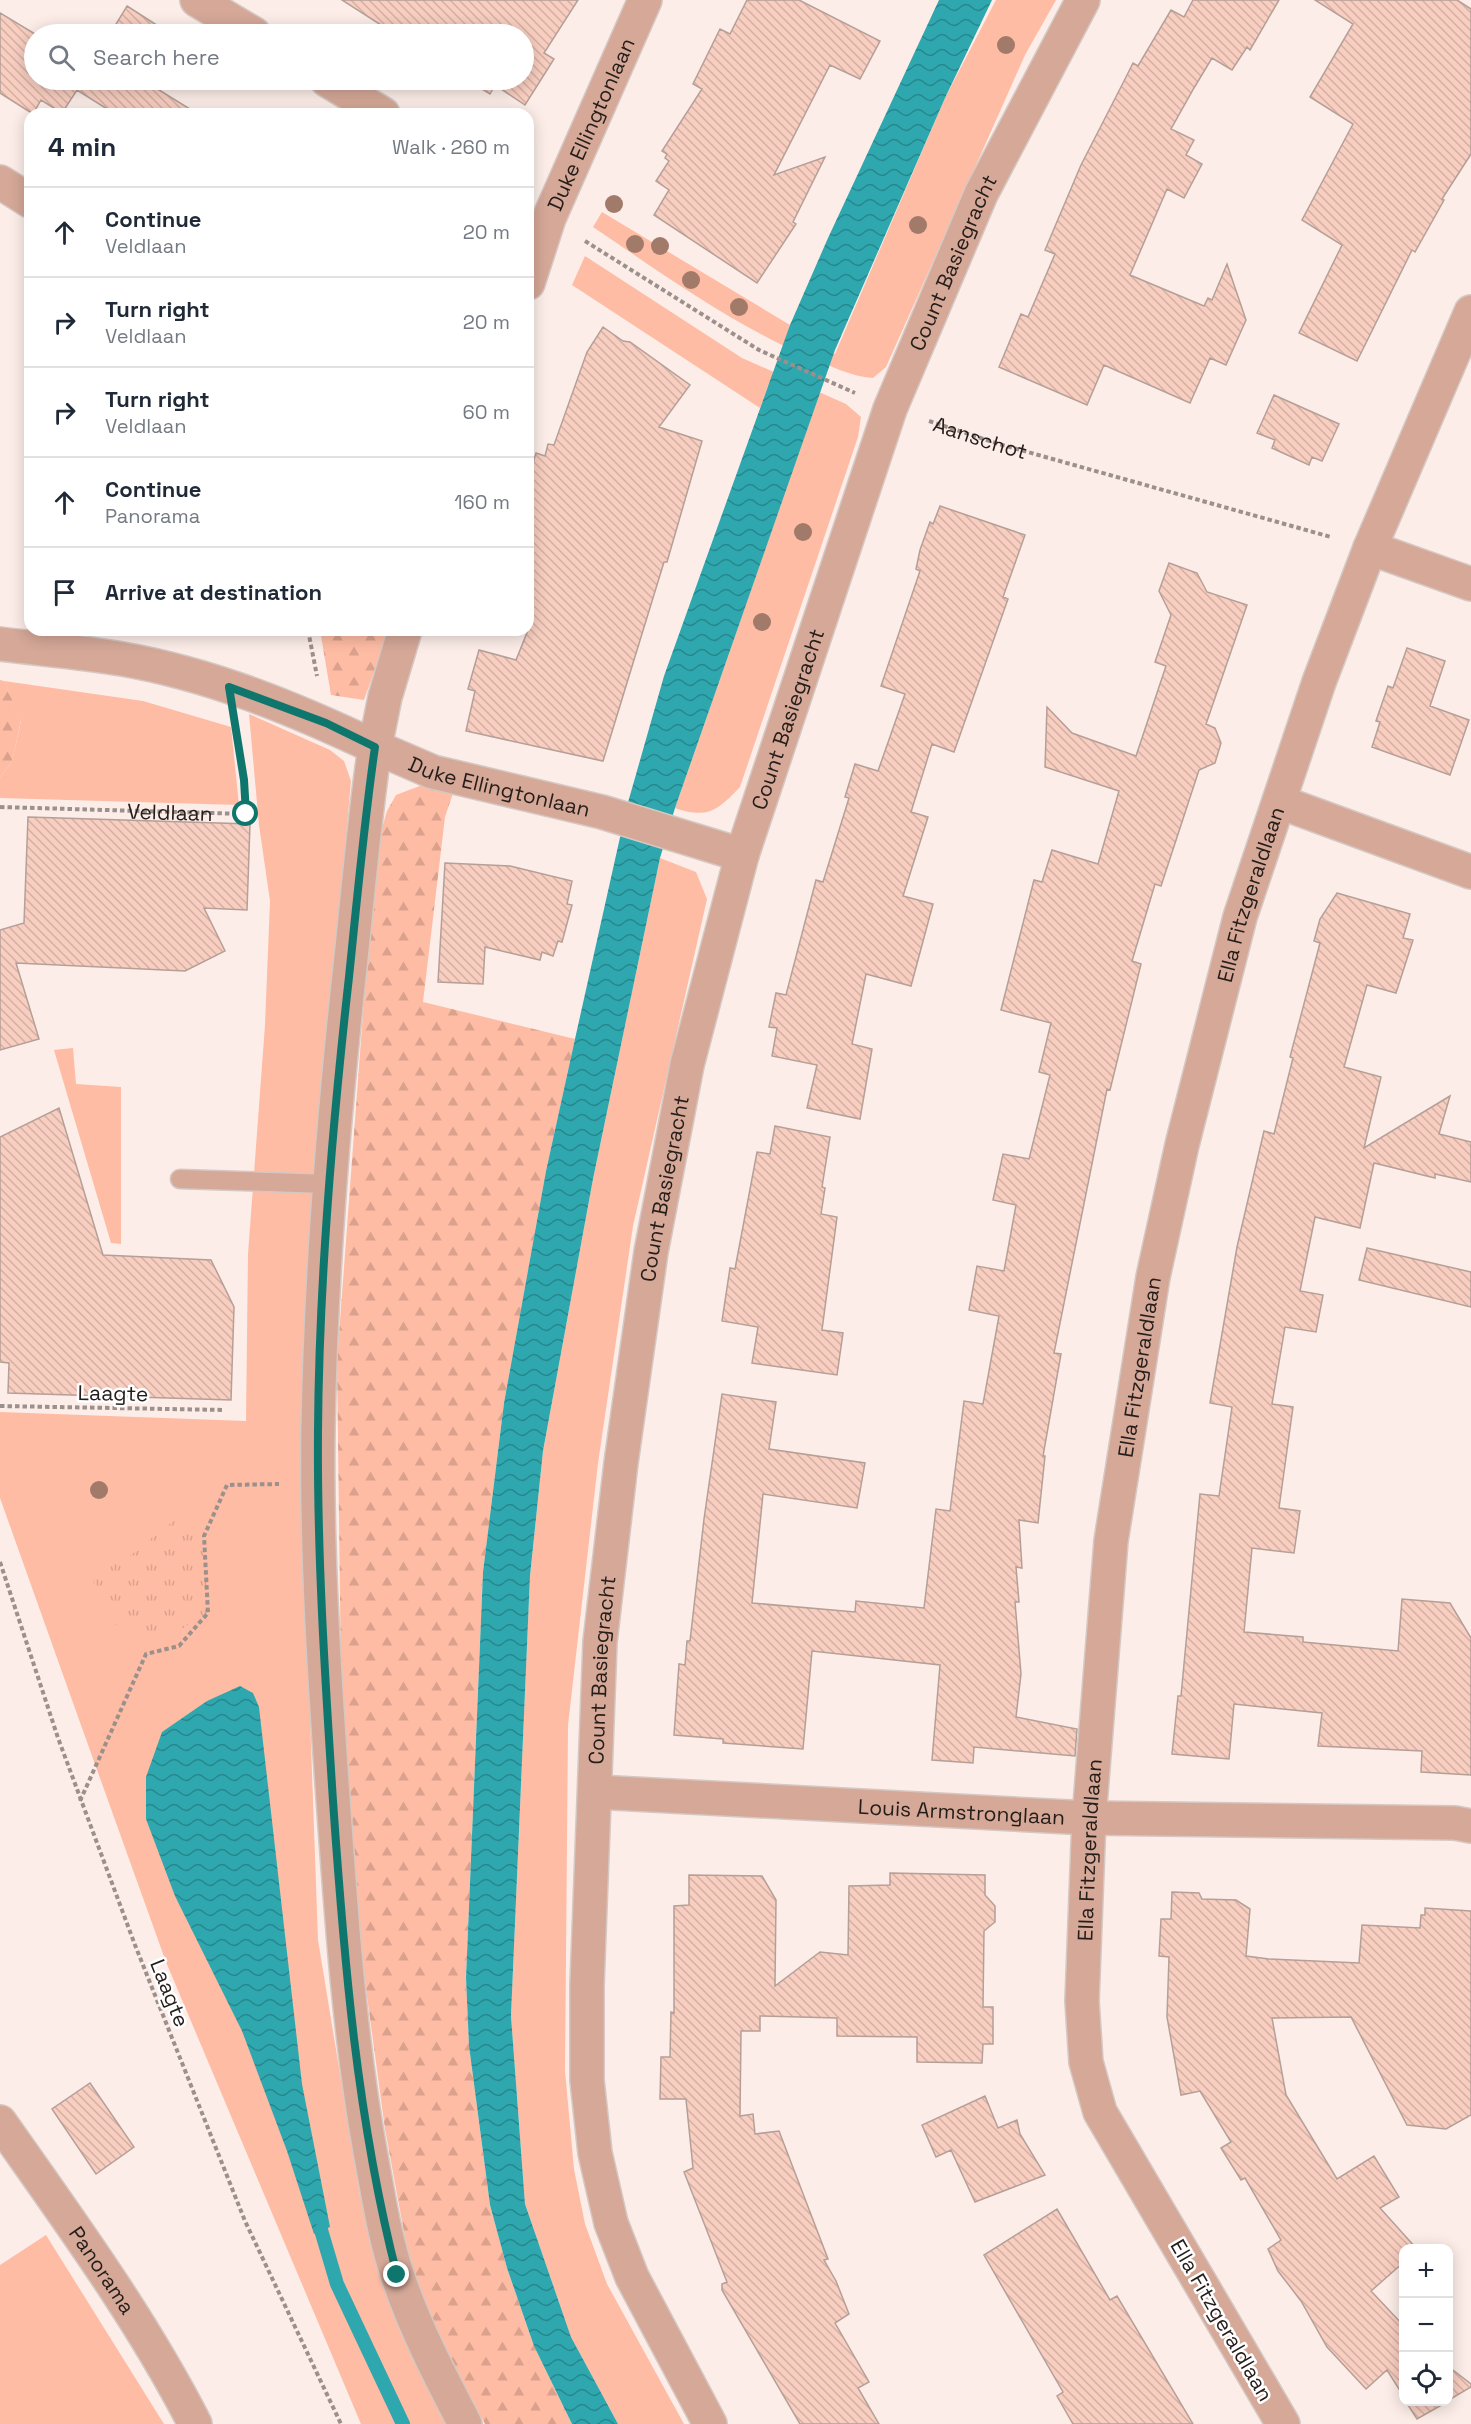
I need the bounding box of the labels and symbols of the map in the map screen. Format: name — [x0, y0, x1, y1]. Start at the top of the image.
street label: Duke Ellingtonlaan — [540, 33, 640, 215]
street label: Count Basiegracht — [903, 170, 1003, 355]
street label: Aanschot — [930, 410, 1030, 465]
street label: Count Basiegracht — [745, 625, 830, 813]
street label: Duke Ellingtonlaan — [404, 750, 593, 822]
street label: Veldlaan — [127, 797, 213, 827]
route start — [232, 800, 258, 826]
street label: Ella Fitzgeraldlaan — [1210, 803, 1290, 985]
street label: Count Basiegracht — [633, 1093, 694, 1283]
street label: Ella Fitzgeraldlaan — [1111, 1275, 1166, 1459]
street label: Laagte — [78, 1379, 148, 1407]
street label: Count Basiegracht — [582, 1574, 621, 1765]
street label: Ella Fitzgeraldlaan — [1071, 1758, 1107, 1942]
street label: Louis Armstronglaan — [857, 1792, 1066, 1830]
street label: Laagte — [144, 1955, 196, 2031]
street label: Panorama — [64, 2221, 142, 2319]
street label: Ella Fitzgeraldlaan — [1165, 2234, 1279, 2406]
route end — [383, 2261, 409, 2287]

